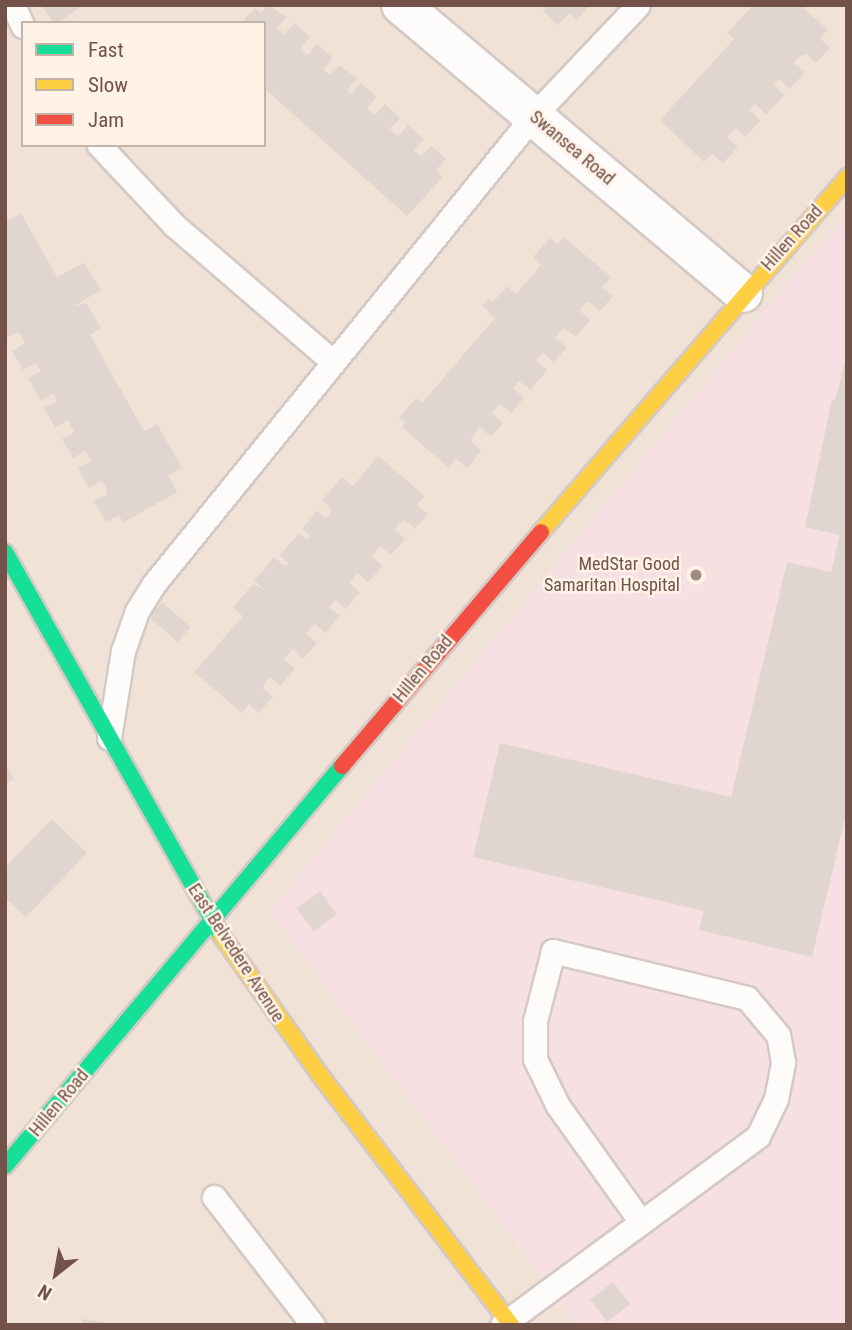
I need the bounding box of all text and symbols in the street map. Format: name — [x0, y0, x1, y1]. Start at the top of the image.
legend — [21, 21, 266, 147]
text: Fast — [88, 38, 124, 62]
text: Slow — [88, 73, 128, 97]
street label: Swansea Road — [525, 106, 619, 190]
text: Jam — [88, 108, 124, 132]
street label: Hillen Road — [757, 201, 827, 275]
place label: MedStar Good Samaritan Hospital — [544, 554, 680, 596]
marker: MedStar Good Samaritan Hospital — [686, 565, 706, 585]
street label: Hillen Road — [389, 631, 457, 707]
street label: East Belvedere Avenue — [183, 880, 289, 1026]
street label: Hillen Road — [25, 1065, 93, 1141]
north arrow — [21, 1239, 91, 1309]
text: N — [34, 1280, 56, 1305]

